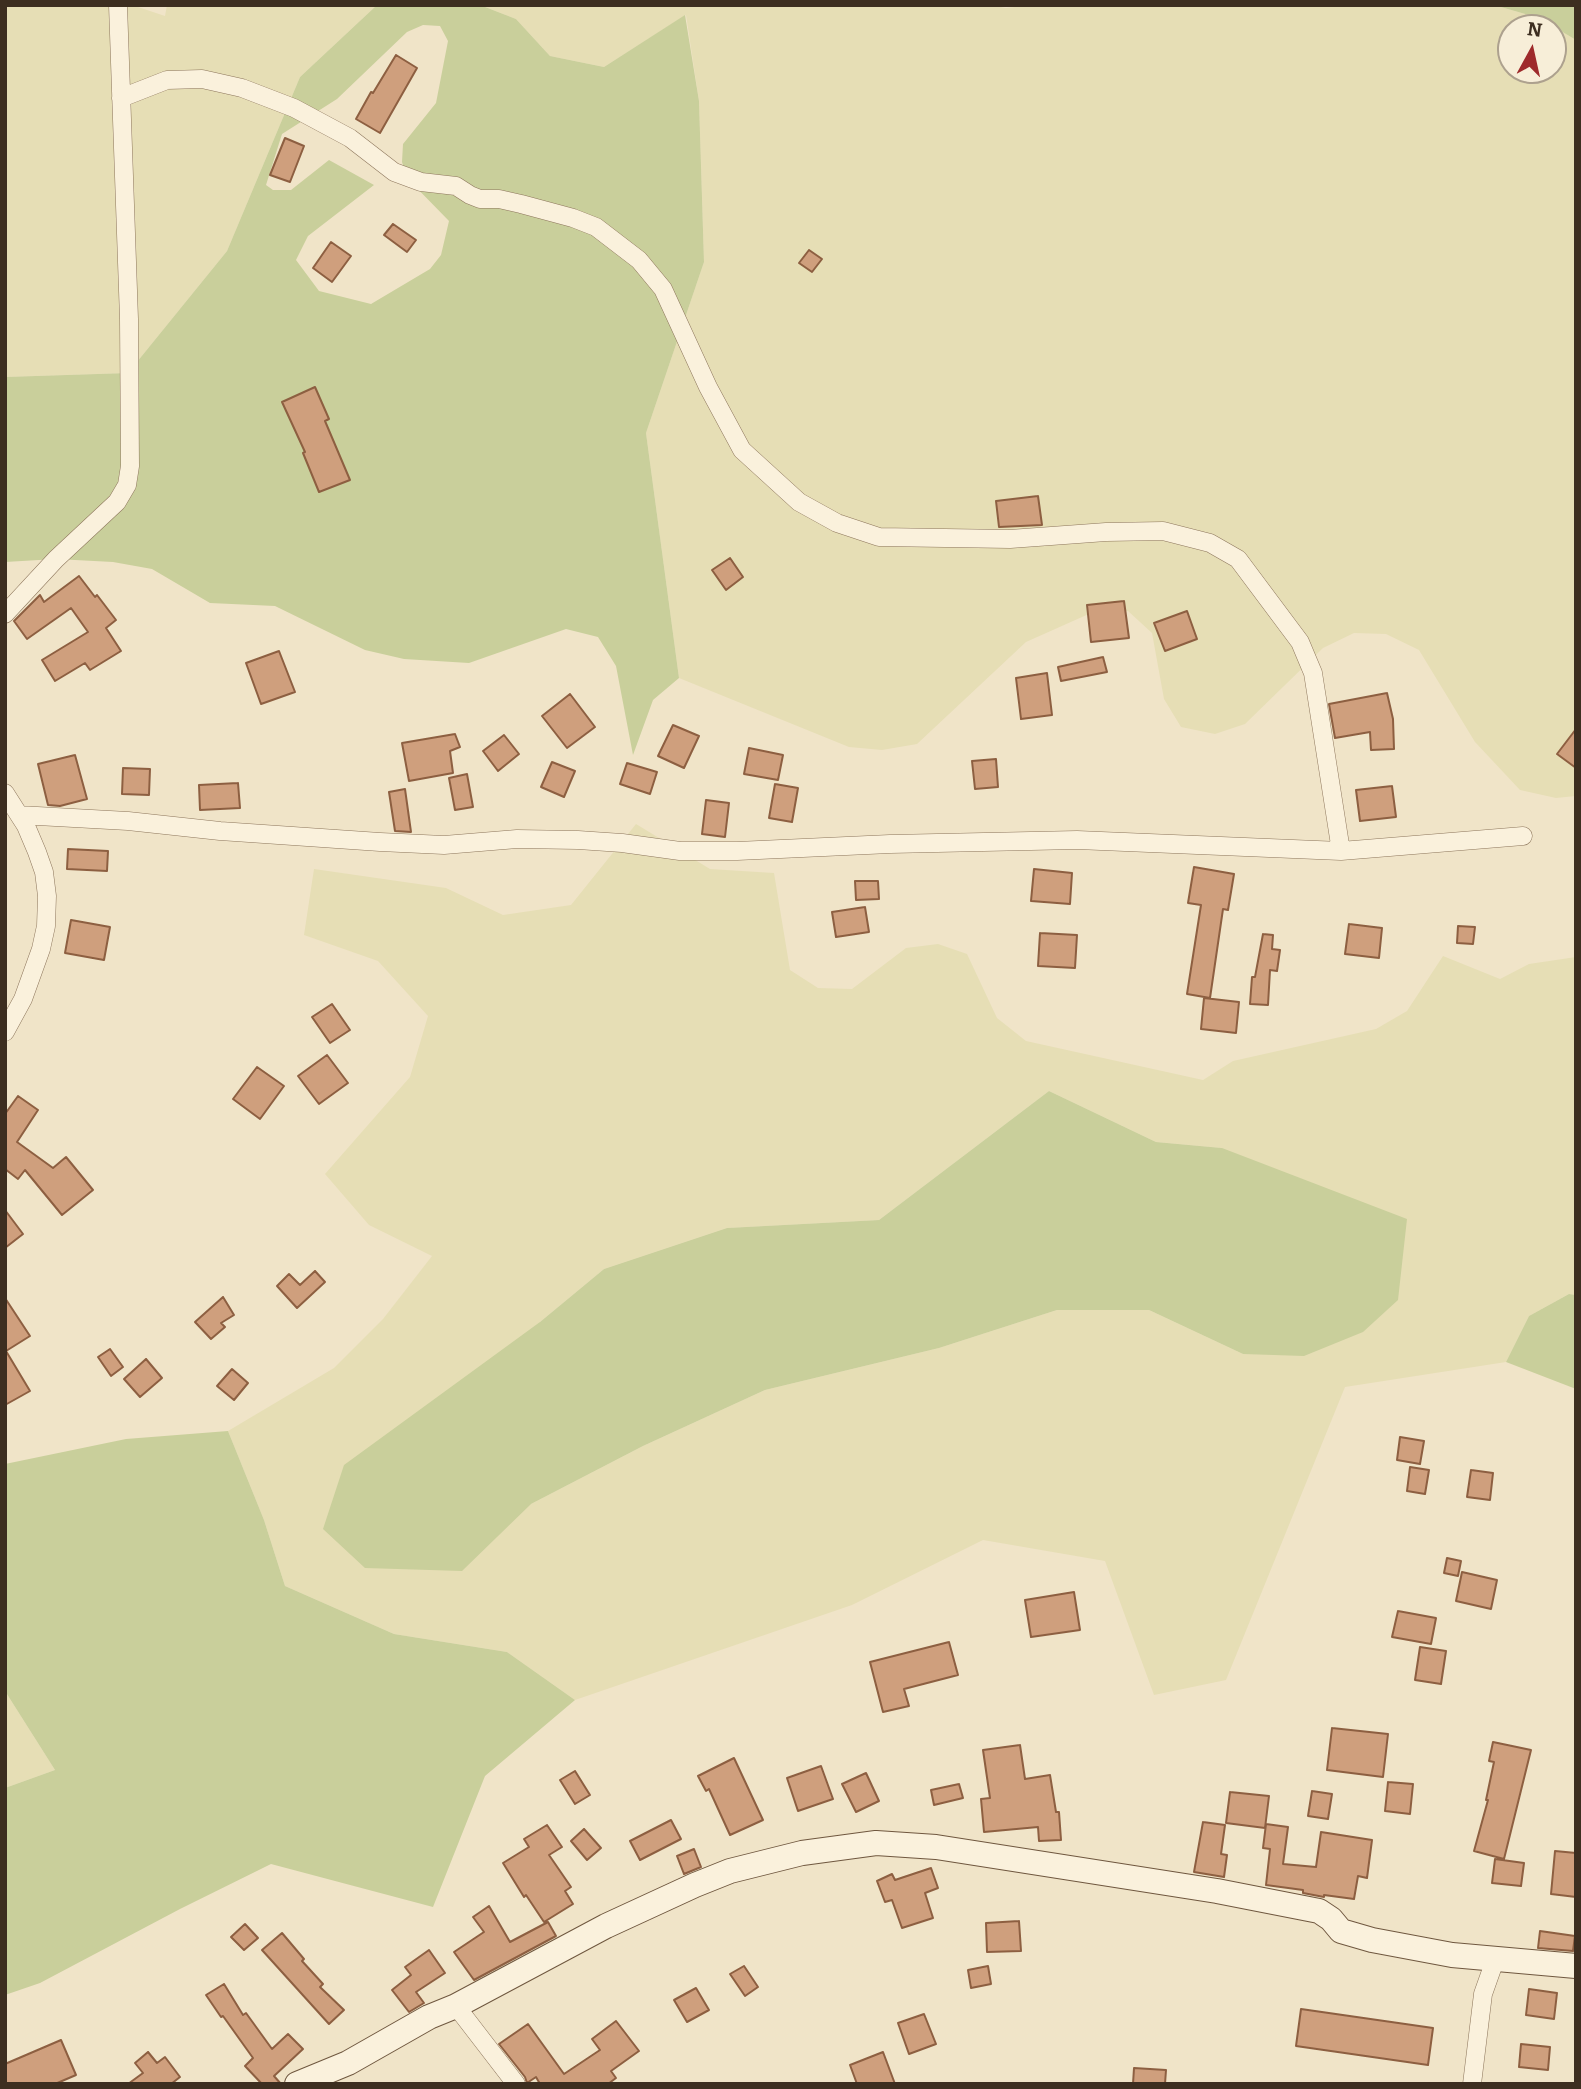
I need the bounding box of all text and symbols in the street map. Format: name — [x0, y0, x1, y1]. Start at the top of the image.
north arrow — [1497, 14, 1567, 84]
text: N — [1526, 17, 1544, 42]

